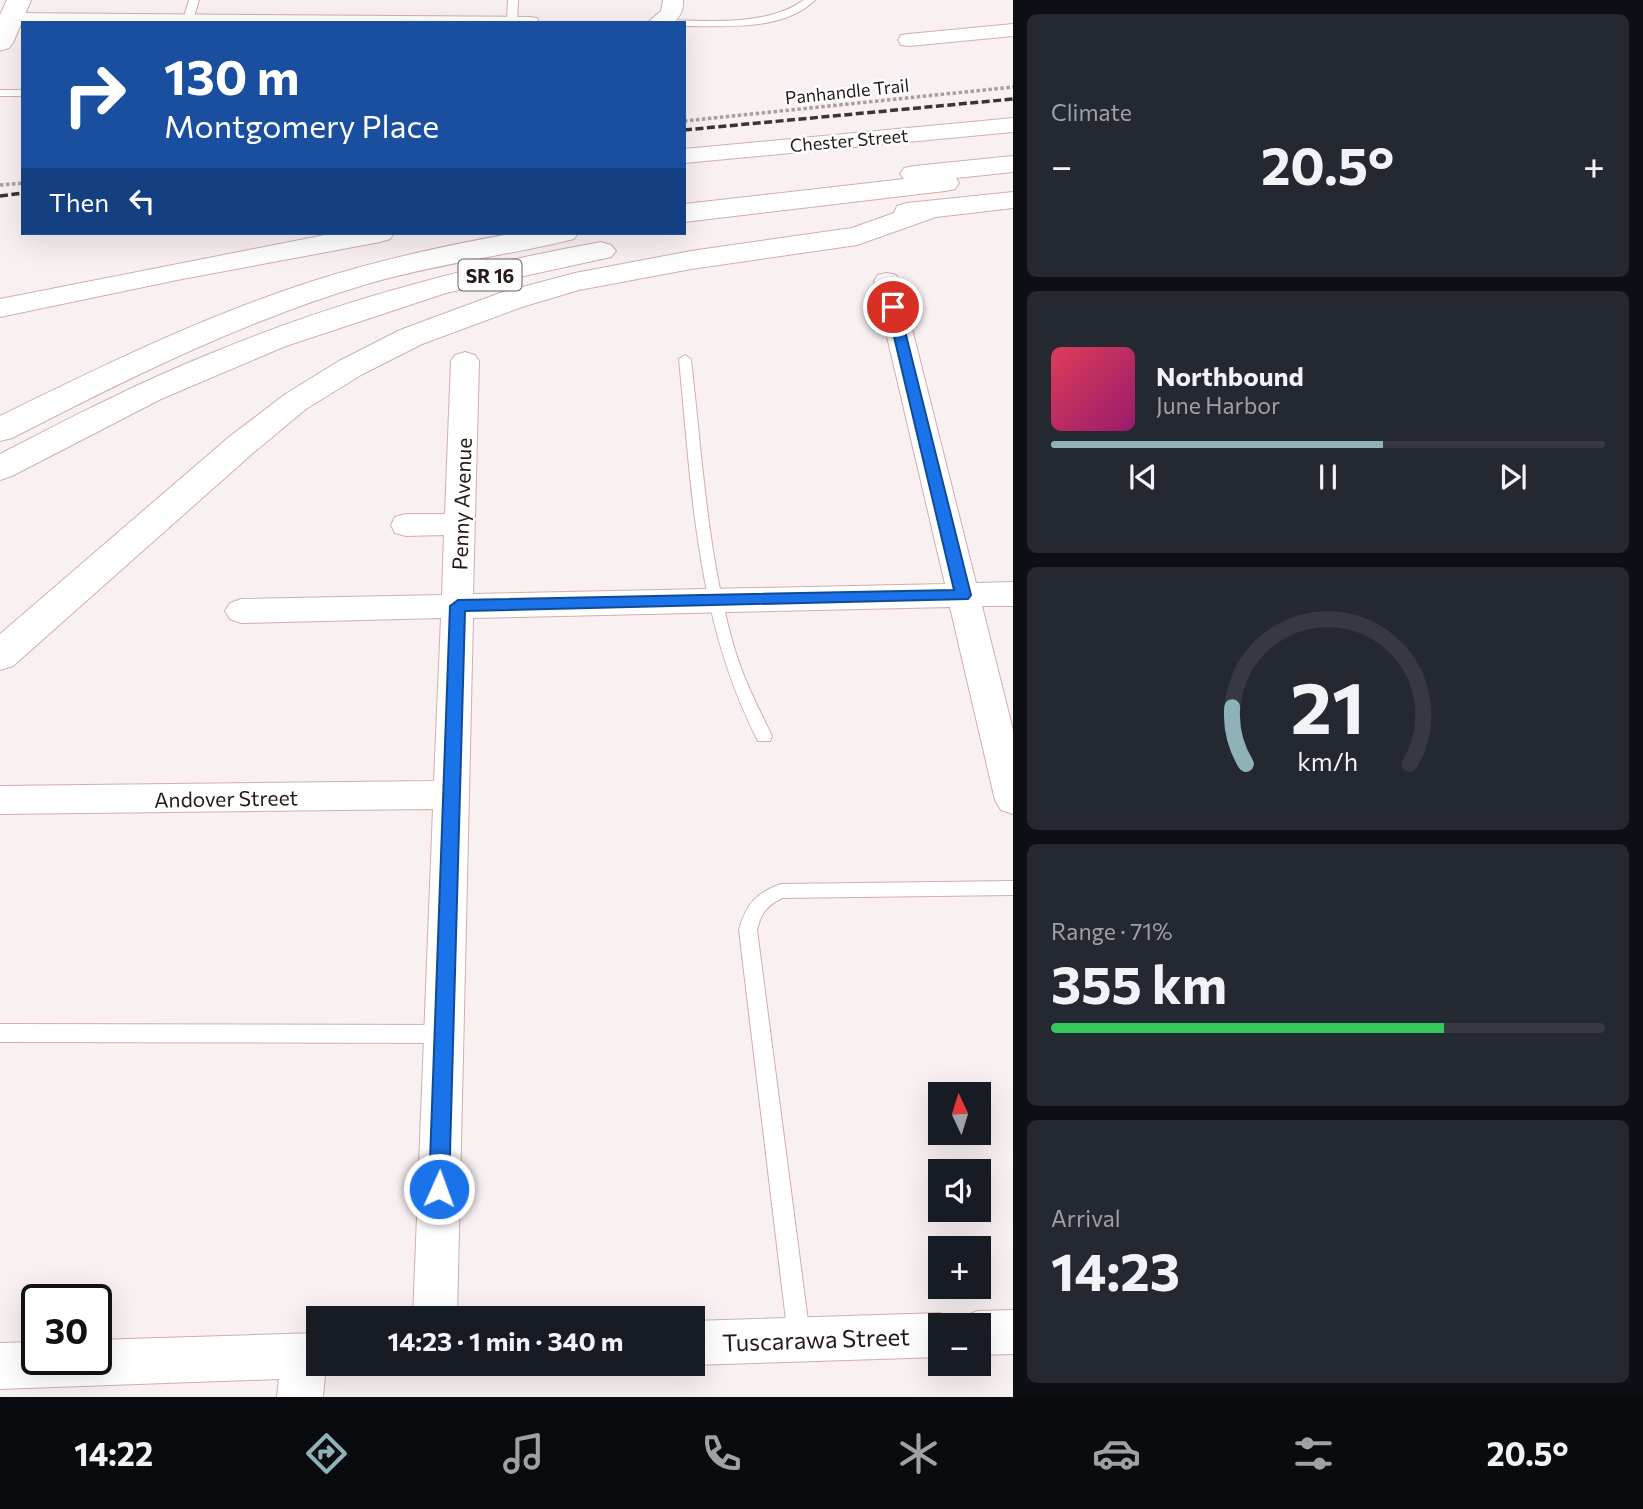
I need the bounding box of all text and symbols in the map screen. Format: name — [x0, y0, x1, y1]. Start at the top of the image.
text: 130 m — [164, 45, 299, 105]
icon: right — [49, 49, 140, 140]
street label: Panhandle Trail — [784, 74, 910, 108]
text: Climate — [1051, 98, 1132, 126]
text: Montgomery Place — [164, 105, 439, 145]
street label: Chester Street — [789, 124, 909, 156]
text: 20.5° — [1261, 132, 1394, 196]
text: − — [1051, 141, 1073, 188]
text: + — [1583, 141, 1605, 188]
icon: left — [123, 182, 161, 220]
text: Then — [49, 186, 109, 217]
road number: SR 16 — [458, 260, 522, 290]
pin — [863, 277, 923, 337]
icon: arrive — [874, 288, 912, 326]
text: Northbound — [1156, 360, 1304, 391]
text: June Harbor — [1156, 391, 1280, 419]
street label: Penny Avenue — [446, 437, 476, 571]
icon: previous — [1124, 458, 1162, 496]
icon: pause — [1309, 458, 1347, 496]
icon: next — [1494, 458, 1532, 496]
text: 21 — [1291, 661, 1365, 750]
text: km/h — [1298, 746, 1358, 776]
street label: Andover Street — [154, 784, 298, 812]
text: Range · 71% — [1051, 917, 1172, 945]
text: 355 km — [1051, 951, 1227, 1015]
north arrow — [928, 1082, 990, 1144]
map controls — [928, 1082, 991, 1376]
position arrow — [402, 1152, 476, 1226]
button: sound — [928, 1159, 991, 1222]
text: Arrival — [1051, 1204, 1121, 1232]
button: + — [928, 1236, 991, 1299]
text: 14:23 — [1051, 1238, 1180, 1302]
speed limit sign: 30 — [21, 1284, 112, 1375]
button: − — [928, 1313, 991, 1376]
street label: Tuscarawa Street — [722, 1321, 910, 1357]
text: 14:23 · 1 min · 340 m — [388, 1325, 623, 1356]
icon: directions — [302, 1429, 351, 1478]
icon: music — [499, 1429, 548, 1478]
icon: phone — [697, 1429, 746, 1478]
icon: climate — [894, 1429, 943, 1478]
icon: car — [1092, 1429, 1141, 1478]
icon: filters — [1289, 1429, 1338, 1478]
text: 14:22 — [74, 1433, 153, 1473]
text: 20.5° — [1487, 1433, 1569, 1473]

